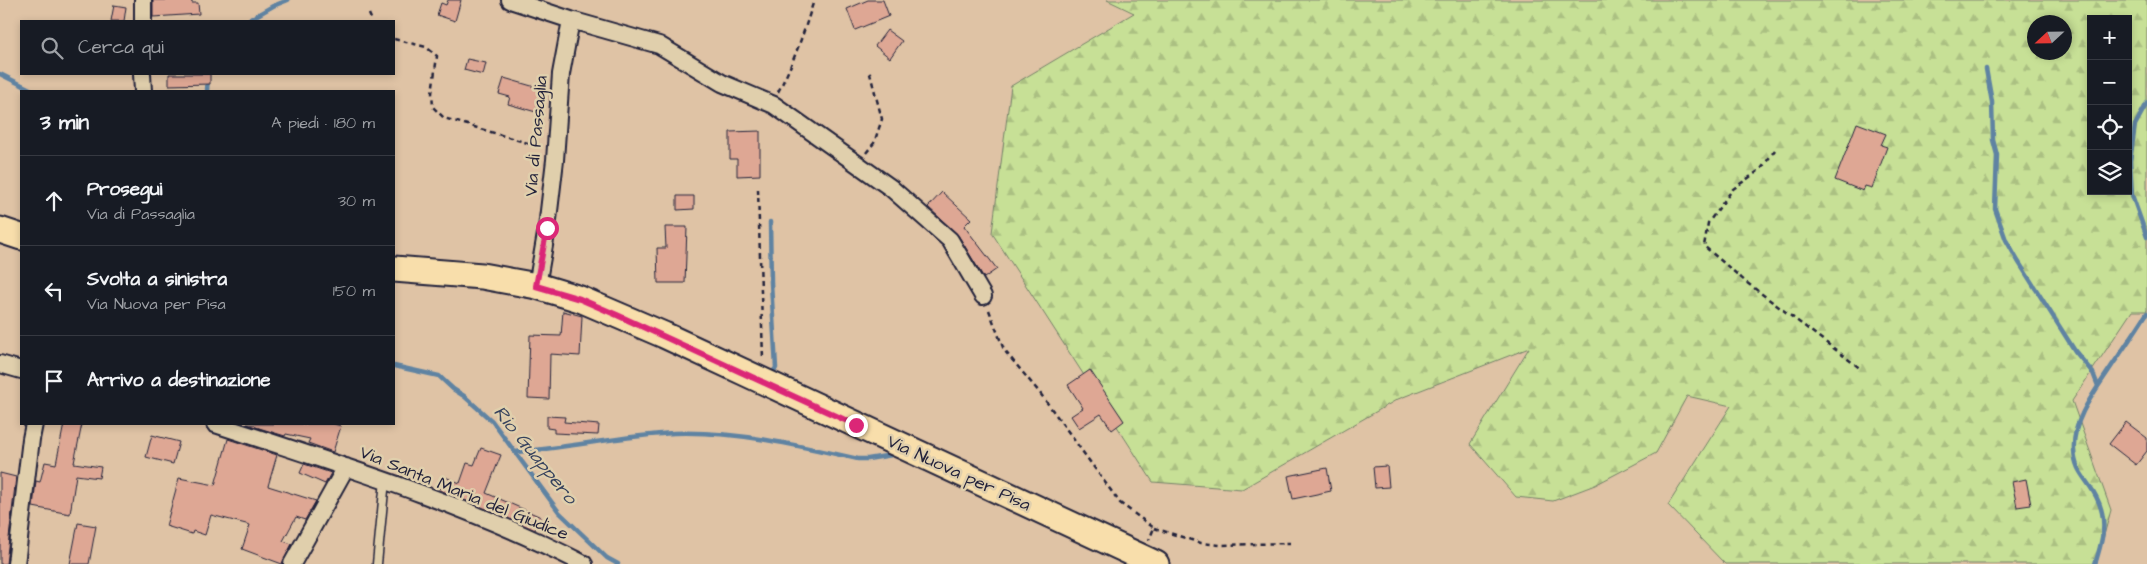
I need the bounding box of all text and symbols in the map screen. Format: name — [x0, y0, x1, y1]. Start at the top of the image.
north arrow — [2027, 15, 2072, 60]
map controls — [2087, 15, 2132, 195]
button: + — [2087, 15, 2132, 60]
search box — [20, 20, 395, 75]
icon: search — [38, 34, 66, 62]
text: Cerca qui — [78, 34, 164, 61]
button: − — [2087, 60, 2132, 105]
street label: Via di Passaglia — [518, 74, 555, 198]
button: locate — [2087, 105, 2132, 150]
text: 3 min — [40, 108, 89, 137]
text: A piedi · 180 m — [271, 112, 375, 134]
button: layers — [2087, 150, 2132, 195]
text: Prosegui — [87, 176, 162, 203]
icon: ahead — [40, 187, 68, 215]
text: 30 m — [338, 190, 375, 212]
text: Via di Passaglia — [87, 203, 195, 225]
route start — [536, 217, 559, 240]
text: Svolta a sinistra — [87, 266, 227, 293]
icon: left — [40, 277, 68, 305]
text: 150 m — [333, 280, 375, 302]
text: Via Nuova per Pisa — [87, 293, 226, 315]
icon: arrive — [40, 367, 68, 395]
text: Arrivo a destinazione — [87, 367, 270, 394]
water label: Rio Guappero — [487, 400, 584, 511]
route end — [845, 414, 868, 437]
street label: Via Nuova per Pisa — [883, 429, 1035, 517]
street label: Via Santa Maria del Giudice — [356, 440, 572, 546]

